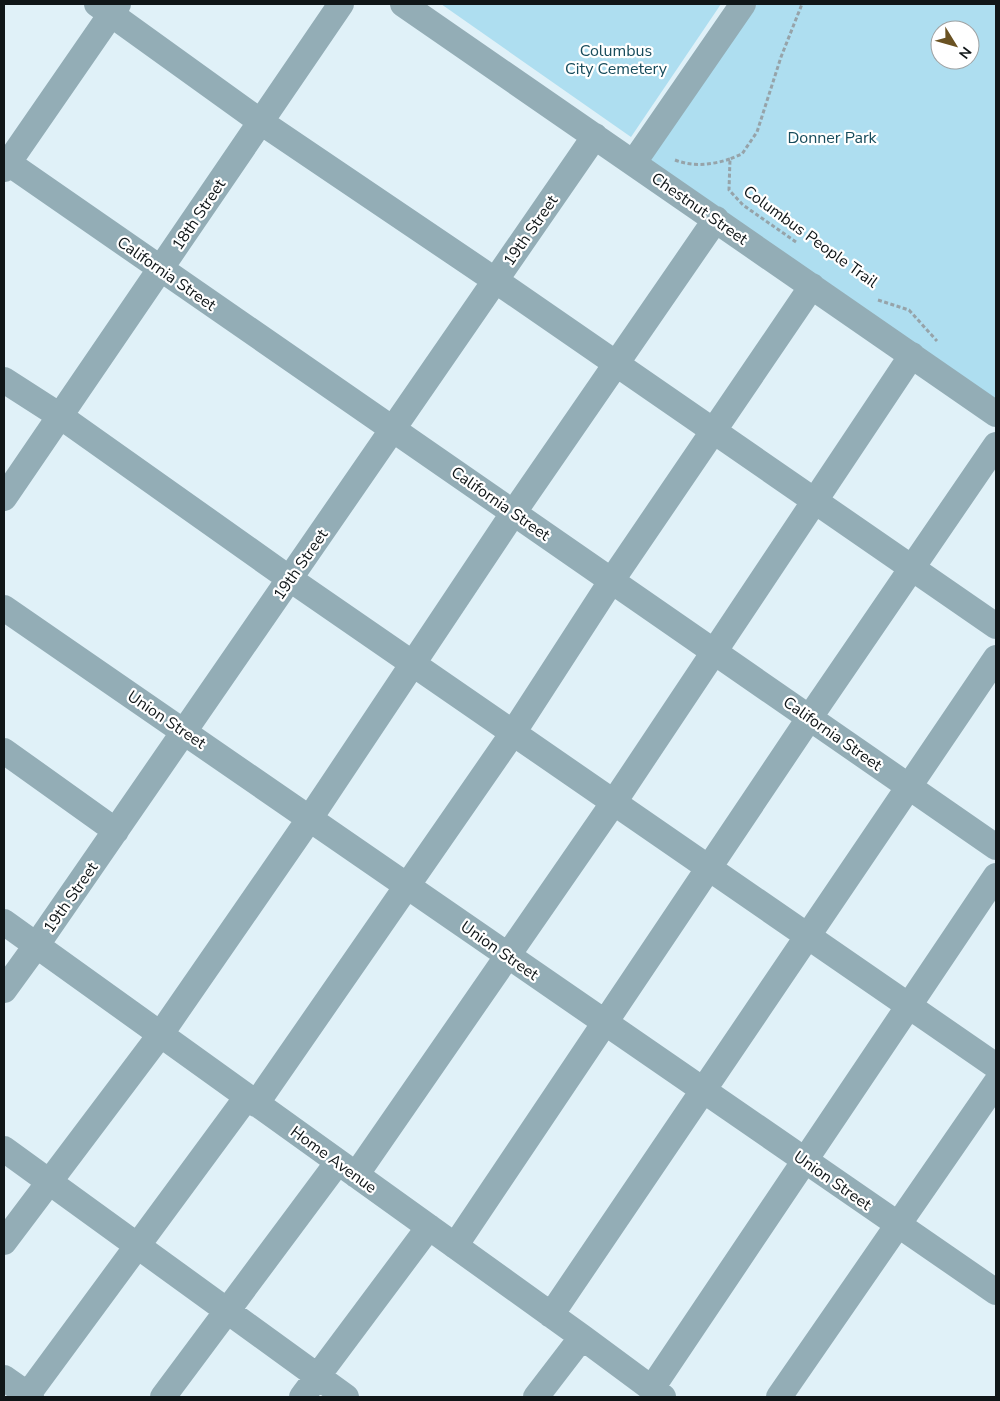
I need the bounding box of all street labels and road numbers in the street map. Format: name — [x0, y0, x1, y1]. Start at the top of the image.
street label: Chestnut Street — [647, 167, 752, 250]
street label: 18th Street — [167, 174, 231, 255]
street label: Columbus People Trail — [739, 180, 882, 293]
street label: 19th Street — [498, 190, 563, 270]
street label: California Street — [113, 231, 221, 316]
street label: California Street — [447, 461, 555, 546]
street label: 19th Street — [268, 524, 333, 604]
street label: Union Street — [123, 685, 210, 754]
street label: California Street — [779, 691, 887, 776]
street label: 19th Street — [38, 857, 103, 937]
street label: Union Street — [456, 916, 543, 986]
street label: Home Avenue — [286, 1121, 381, 1199]
street label: Union Street — [789, 1146, 876, 1216]

